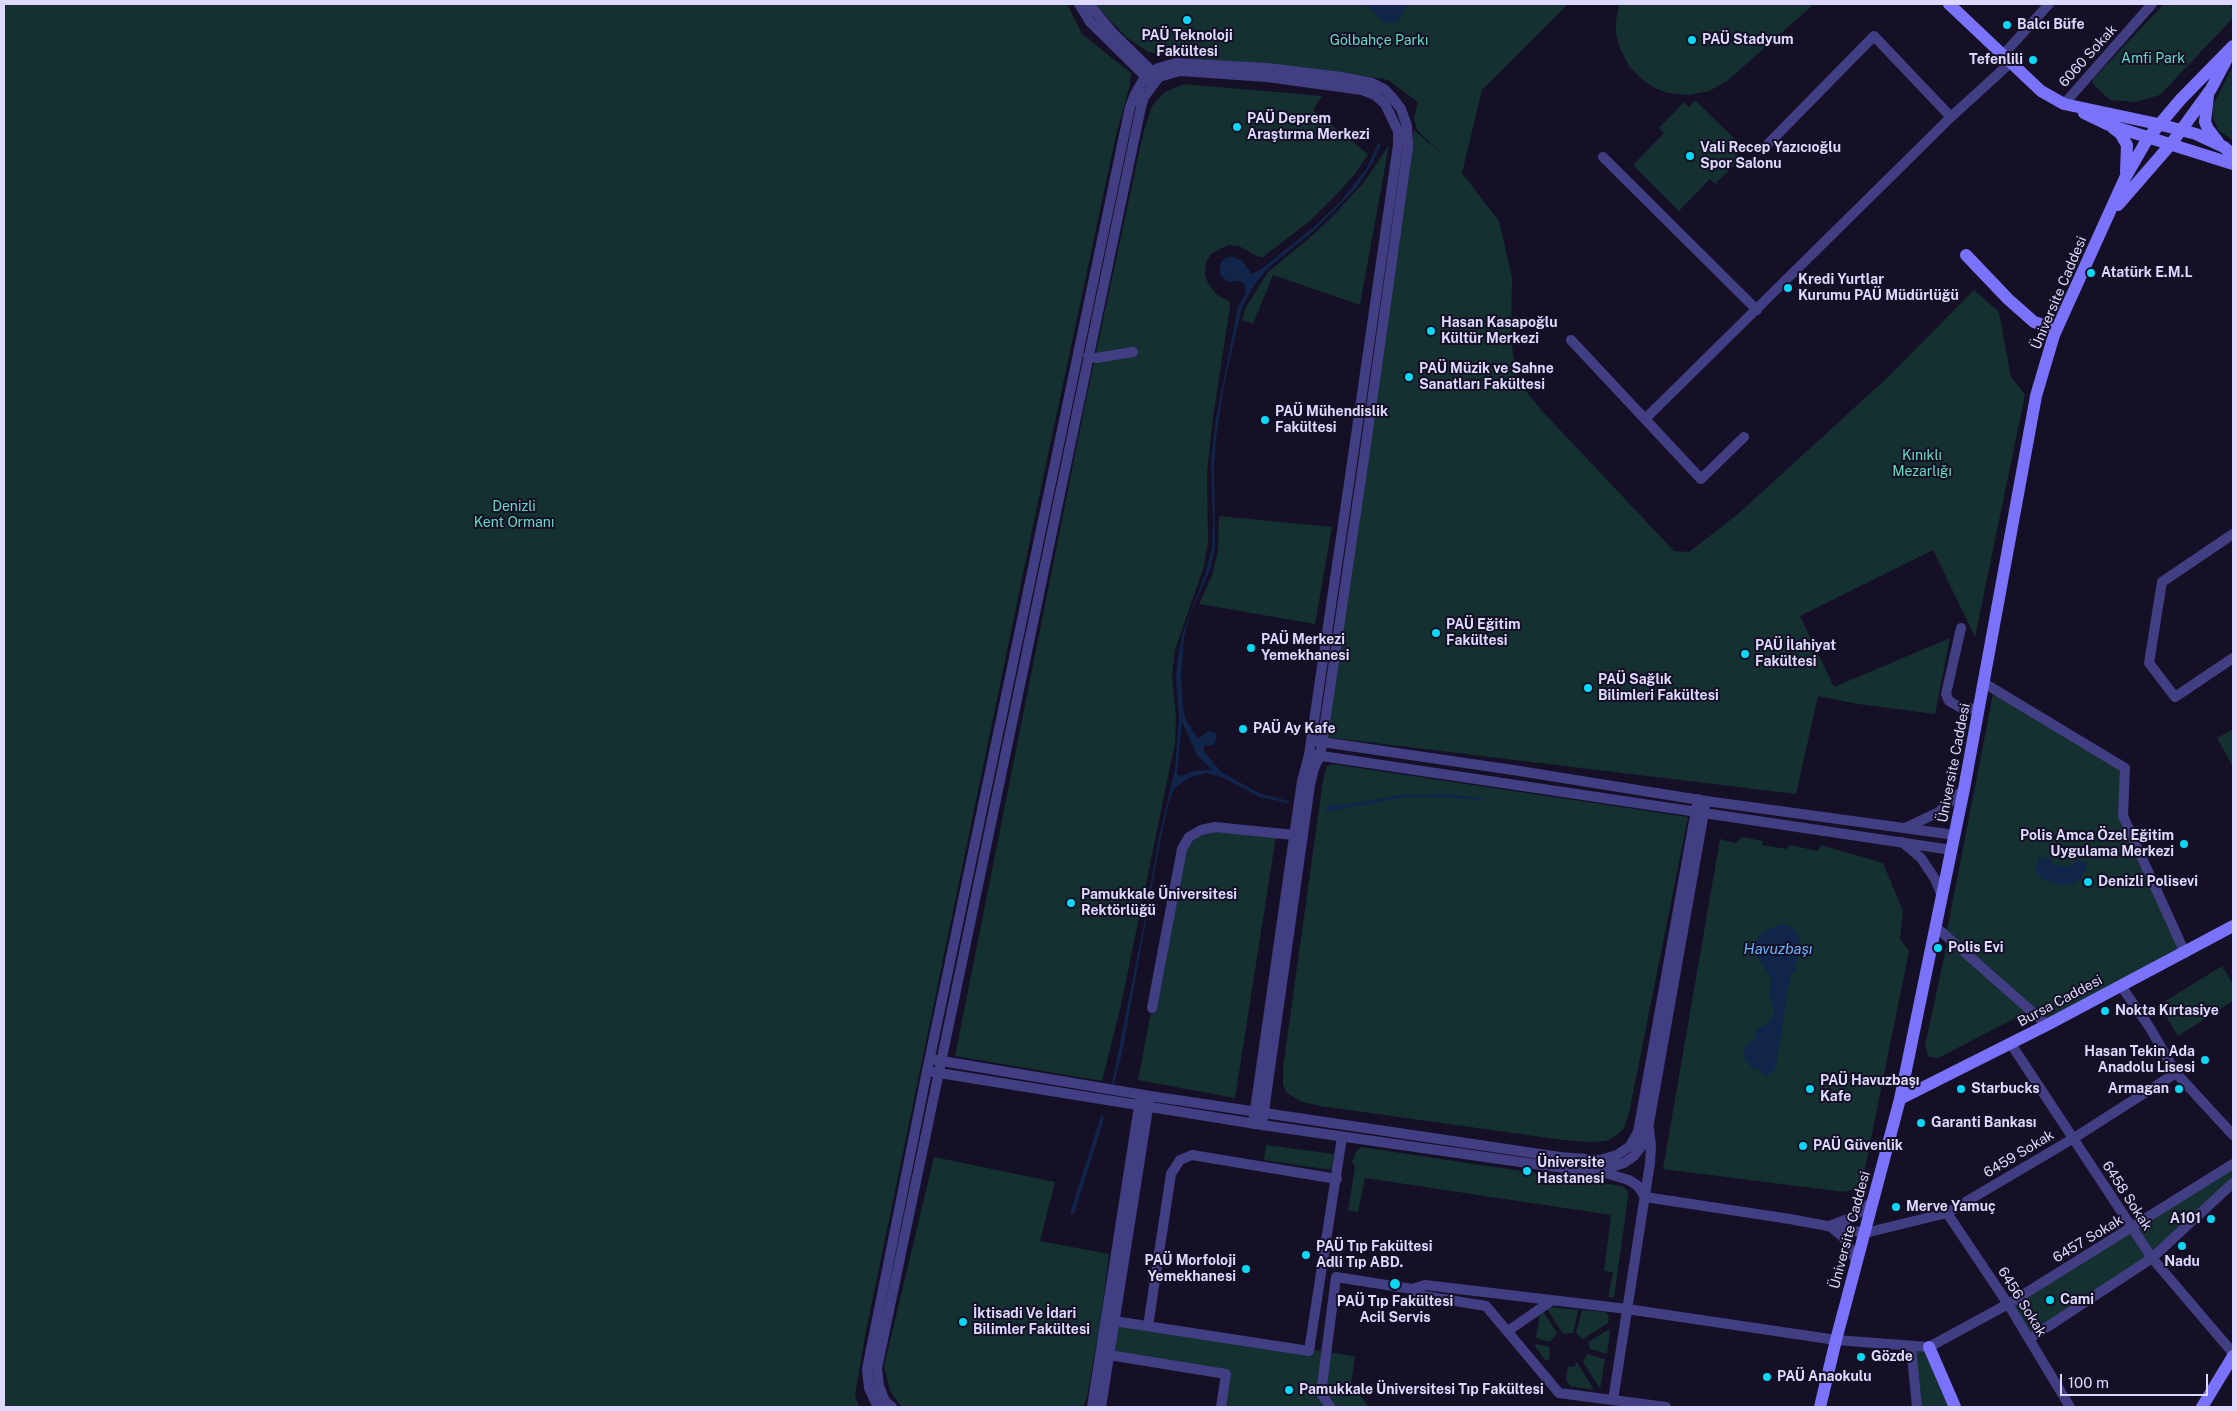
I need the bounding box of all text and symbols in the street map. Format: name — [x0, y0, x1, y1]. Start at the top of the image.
marker: PAÜ Teknoloji Fakültesi — [1181, 14, 1193, 26]
place label: Balcı Büfe — [2017, 17, 2085, 33]
marker: Balcı Büfe — [2001, 19, 2013, 31]
street label: 6060 Sokak — [2056, 21, 2120, 91]
place label: PAÜ Teknoloji Fakültesi — [1141, 28, 1233, 60]
place label: PAÜ Stadyum — [1702, 32, 1794, 48]
park label: Gölbahçe Parkı — [1330, 33, 1428, 49]
marker: PAÜ Stadyum — [1686, 34, 1698, 46]
park label: Amfi Park — [2121, 51, 2185, 67]
place label: Tefenlili — [1969, 52, 2023, 68]
marker: Tefenlili — [2027, 54, 2039, 66]
place label: PAÜ Deprem Araştırma Merkezi — [1247, 111, 1370, 144]
marker: PAÜ Deprem Araştırma Merkezi — [1231, 121, 1243, 133]
place label: Vali Recep Yazıcıoğlu Spor Salonu — [1700, 140, 1841, 172]
marker: Vali Recep Yazıcıoğlu Spor Salonu — [1684, 150, 1696, 162]
street label: Üniversite Caddesi — [2028, 234, 2090, 352]
place label: Atatürk E.M.L — [2101, 265, 2193, 281]
marker: Atatürk E.M.L — [2085, 267, 2097, 279]
place label: Kredi Yurtlar Kurumu PAÜ Müdürlüğü — [1798, 272, 1959, 304]
marker: Kredi Yurtlar Kurumu PAÜ Müdürlüğü — [1782, 282, 1794, 294]
place label: Hasan Kasapoğlu Kültür Merkezi — [1441, 315, 1558, 348]
marker: Hasan Kasapoğlu Kültür Merkezi — [1425, 325, 1437, 337]
place label: PAÜ Müzik ve Sahne Sanatları Fakültesi — [1419, 361, 1554, 394]
marker: PAÜ Müzik ve Sahne Sanatları Fakültesi — [1403, 371, 1415, 383]
place label: PAÜ Mühendislik Fakültesi — [1275, 404, 1388, 437]
marker: PAÜ Mühendislik Fakültesi — [1259, 414, 1271, 426]
park label: Kınıklı Mezarlığı — [1892, 448, 1952, 481]
park label: Denizli Kent Ormanı — [474, 499, 554, 532]
place label: PAÜ Eğitim Fakültesi — [1446, 617, 1520, 650]
marker: PAÜ Eğitim Fakültesi — [1430, 627, 1442, 639]
place label: PAÜ Merkezi Yemekhanesi — [1261, 632, 1349, 664]
place label: PAÜ İlahiyat Fakültesi — [1755, 638, 1836, 670]
marker: PAÜ Merkezi Yemekhanesi — [1245, 642, 1257, 654]
marker: PAÜ İlahiyat Fakültesi — [1739, 648, 1751, 660]
place label: PAÜ Sağlık Bilimleri Fakültesi — [1598, 672, 1719, 704]
marker: PAÜ Sağlık Bilimleri Fakültesi — [1582, 682, 1594, 694]
street label: Üniversite Caddesi — [1934, 702, 1974, 824]
place label: PAÜ Ay Kafe — [1253, 721, 1336, 737]
marker: PAÜ Ay Kafe — [1237, 723, 1249, 735]
place label: Polis Amca Özel Eğitim Uygulama Merkezi — [2020, 828, 2174, 860]
marker: Polis Amca Özel Eğitim Uygulama Merkezi — [2178, 838, 2190, 850]
place label: Denizli Polisevi — [2098, 874, 2198, 890]
marker: Denizli Polisevi — [2082, 876, 2094, 888]
place label: Pamukkale Üniversitesi Rektörlüğü — [1081, 887, 1237, 920]
marker: Pamukkale Üniversitesi Rektörlüğü — [1065, 897, 1077, 909]
water label: Havuzbaşı — [1744, 940, 1812, 958]
place label: Polis Evi — [1948, 940, 2003, 956]
marker: Polis Evi — [1932, 942, 1944, 954]
street label: Bursa Caddesi — [2015, 972, 2105, 1030]
place label: Nokta Kırtasiye — [2115, 1003, 2219, 1019]
marker: Nokta Kırtasiye — [2099, 1005, 2111, 1017]
place label: Hasan Tekin Ada Anadolu Lisesi — [2084, 1044, 2195, 1076]
marker: Hasan Tekin Ada Anadolu Lisesi — [2199, 1054, 2211, 1066]
place label: PAÜ Havuzbaşı Kafe — [1820, 1073, 1919, 1106]
place label: Starbucks — [1971, 1081, 2040, 1097]
place label: Armagan — [2108, 1081, 2169, 1097]
marker: PAÜ Havuzbaşı Kafe — [1804, 1083, 1816, 1095]
marker: Starbucks — [1955, 1083, 1967, 1095]
marker: Armagan — [2173, 1083, 2185, 1095]
place label: Garanti Bankası — [1931, 1115, 2037, 1131]
marker: Garanti Bankası — [1915, 1117, 1927, 1129]
street label: 6459 Sokak — [1981, 1126, 2057, 1182]
place label: PAÜ Güvenlik — [1813, 1138, 1903, 1154]
marker: PAÜ Güvenlik — [1797, 1140, 1809, 1152]
place label: Üniversite Hastanesi — [1537, 1155, 1605, 1188]
street label: 6458 Sokak — [2098, 1158, 2156, 1234]
marker: Üniversite Hastanesi — [1521, 1165, 1533, 1177]
street label: Üniversite Caddesi — [1826, 1169, 1874, 1291]
place label: Merve Yamuç — [1906, 1199, 1996, 1215]
marker: Merve Yamuç — [1890, 1201, 1902, 1213]
place label: A101 — [2170, 1211, 2201, 1227]
street label: 6457 Sokak — [2050, 1212, 2126, 1266]
marker: A101 — [2205, 1213, 2217, 1225]
place label: PAÜ Tıp Fakültesi Adli Tıp ABD. — [1316, 1239, 1432, 1272]
marker: Nadu — [2176, 1240, 2188, 1252]
marker: PAÜ Tıp Fakültesi Adli Tıp ABD. — [1300, 1249, 1312, 1261]
place label: PAÜ Morfoloji Yemekhanesi — [1145, 1253, 1236, 1285]
place label: Nadu — [2164, 1254, 2200, 1270]
marker: PAÜ Morfoloji Yemekhanesi — [1240, 1263, 1252, 1275]
street label: 6456 Sokak — [1994, 1264, 2050, 1340]
marker: PAÜ Tıp Fakültesi Acil Servis — [1388, 1277, 1402, 1291]
place label: Cami — [2060, 1292, 2094, 1308]
place label: PAÜ Tıp Fakültesi Acil Servis — [1337, 1294, 1453, 1326]
marker: Cami — [2044, 1294, 2056, 1306]
place label: İktisadi Ve İdari Bilimler Fakültesi — [973, 1306, 1090, 1338]
marker: İktisadi Ve İdari Bilimler Fakültesi — [957, 1316, 969, 1328]
place label: Gözde — [1871, 1349, 1913, 1365]
marker: Gözde — [1855, 1351, 1867, 1363]
scale bar — [2062, 1364, 2210, 1396]
place label: PAÜ Anaokulu — [1777, 1369, 1872, 1385]
marker: PAÜ Anaokulu — [1761, 1371, 1773, 1383]
text: 100 m — [2068, 1374, 2109, 1391]
place label: Pamukkale Üniversitesi Tıp Fakültesi — [1299, 1382, 1544, 1398]
marker: Pamukkale Üniversitesi Tıp Fakültesi — [1283, 1384, 1295, 1396]

